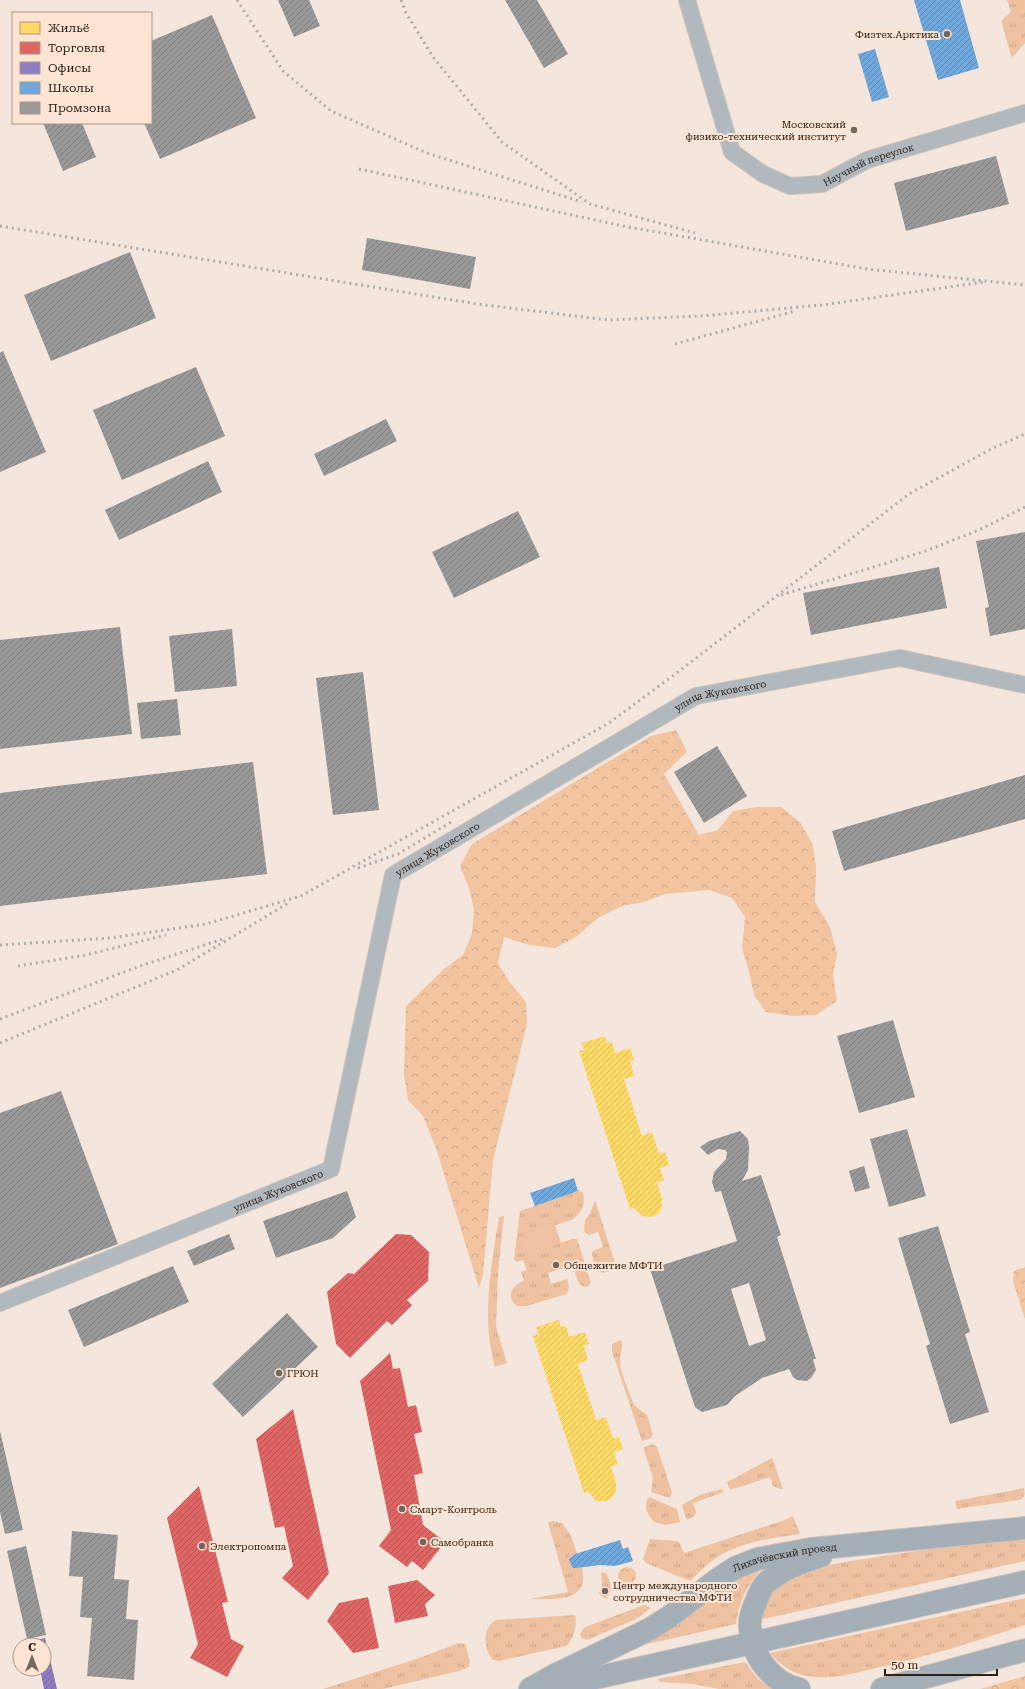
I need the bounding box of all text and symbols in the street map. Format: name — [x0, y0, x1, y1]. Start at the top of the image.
legend — [12, 12, 152, 124]
text: Жильё — [48, 21, 90, 35]
place label: Физтех.Арктика — [855, 29, 940, 40]
marker: Физтех.Арктика — [942, 29, 952, 39]
text: Торговля — [48, 41, 105, 55]
text: Офисы — [48, 61, 91, 75]
text: Школы — [48, 81, 94, 95]
text: Промзона — [48, 101, 111, 115]
place label: Московский физико-технический институт — [685, 119, 846, 142]
marker: Московский физико-технический институт — [849, 125, 859, 135]
street label: Научный переулок — [821, 141, 916, 188]
street label: улица Жуковского — [672, 678, 767, 713]
street label: улица Жуковского — [393, 820, 481, 878]
street label: улица Жуковского — [232, 1167, 325, 1213]
marker: Общежитие МФТИ — [551, 1260, 561, 1270]
place label: Общежитие МФТИ — [564, 1260, 663, 1271]
marker: ГРЮН — [274, 1368, 284, 1378]
place label: ГРЮН — [287, 1368, 319, 1379]
marker: Смарт-Контроль — [397, 1504, 407, 1514]
place label: Смарт-Контроль — [410, 1504, 498, 1515]
marker: Самобранка — [418, 1537, 428, 1547]
place label: Самобранка — [431, 1537, 494, 1548]
marker: Электропомпа — [197, 1541, 207, 1551]
place label: Электропомпа — [210, 1541, 287, 1552]
street label: Лихачёвский проезд — [731, 1541, 838, 1574]
place label: Центр международного сотрудничества МФТИ — [613, 1580, 737, 1603]
marker: Центр международного сотрудничества МФТИ — [600, 1586, 610, 1596]
north arrow — [12, 1637, 52, 1677]
text: С — [28, 1641, 36, 1654]
scale bar — [885, 1651, 997, 1677]
text: 50 m — [891, 1658, 918, 1672]

